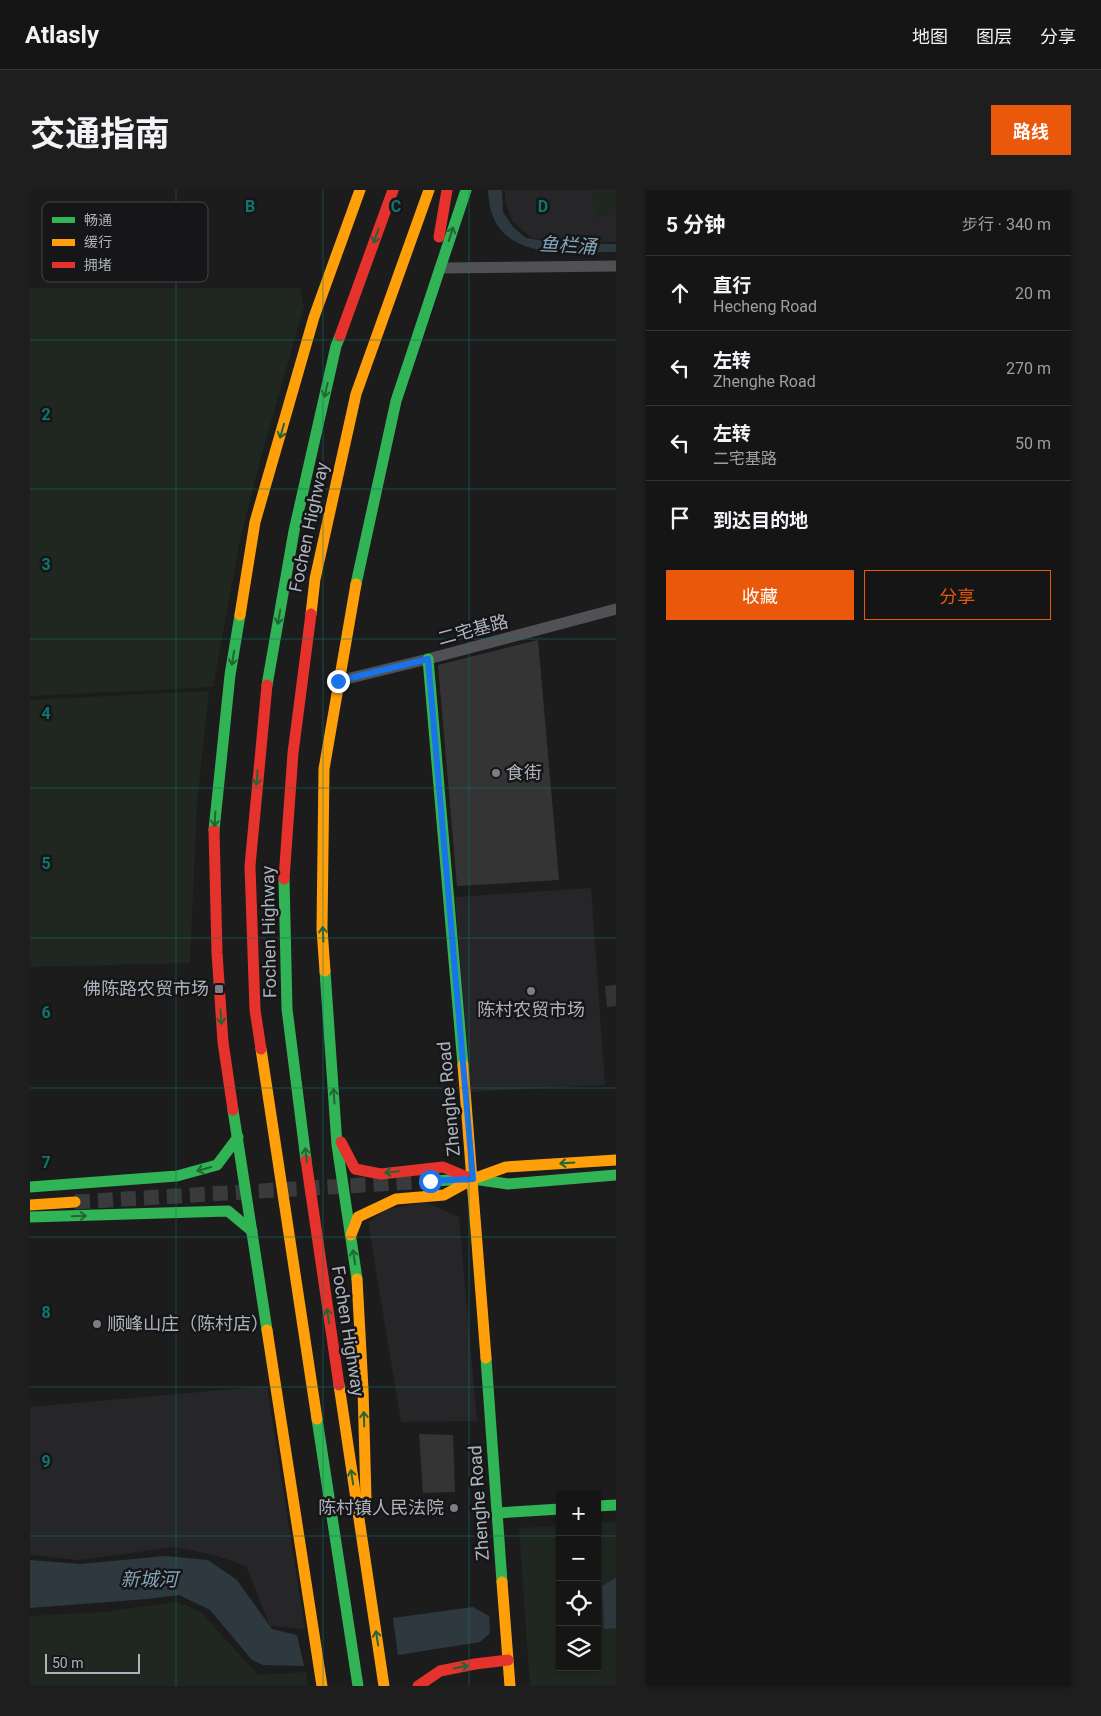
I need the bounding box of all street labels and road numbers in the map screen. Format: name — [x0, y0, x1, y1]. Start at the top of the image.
street label: Fochen Highway — [284, 460, 333, 594]
street label: 二宅基路 — [435, 610, 510, 649]
street label: Fochen Highway — [257, 865, 280, 998]
street label: Zhenghe Road — [433, 1041, 464, 1157]
street label: Fochen Highway — [328, 1264, 369, 1398]
street label: Zhenghe Road — [464, 1445, 493, 1561]

